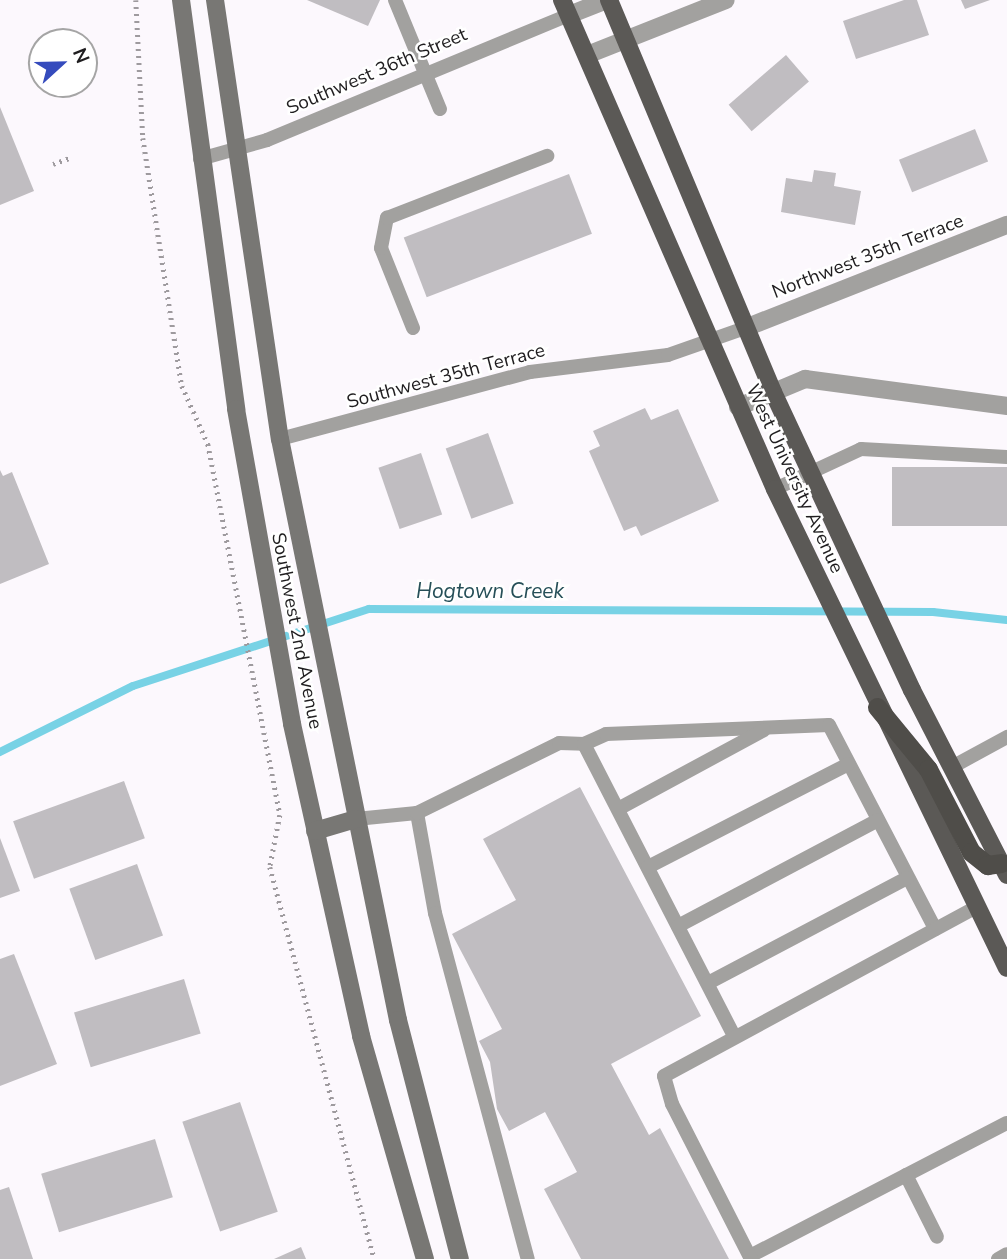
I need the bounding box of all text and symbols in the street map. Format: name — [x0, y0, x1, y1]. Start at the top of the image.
street label: Southwest 36th Street — [283, 24, 471, 120]
north arrow — [28, 28, 98, 98]
text: N — [66, 44, 95, 67]
street label: Northwest 35th Terrace — [769, 210, 967, 304]
street label: Southwest 35th Terrace — [344, 340, 548, 414]
street label: West University Avenue — [740, 381, 848, 577]
street label: Southwest 2nd Avenue — [266, 531, 326, 731]
water label: Hogtown Creek — [416, 578, 564, 604]

